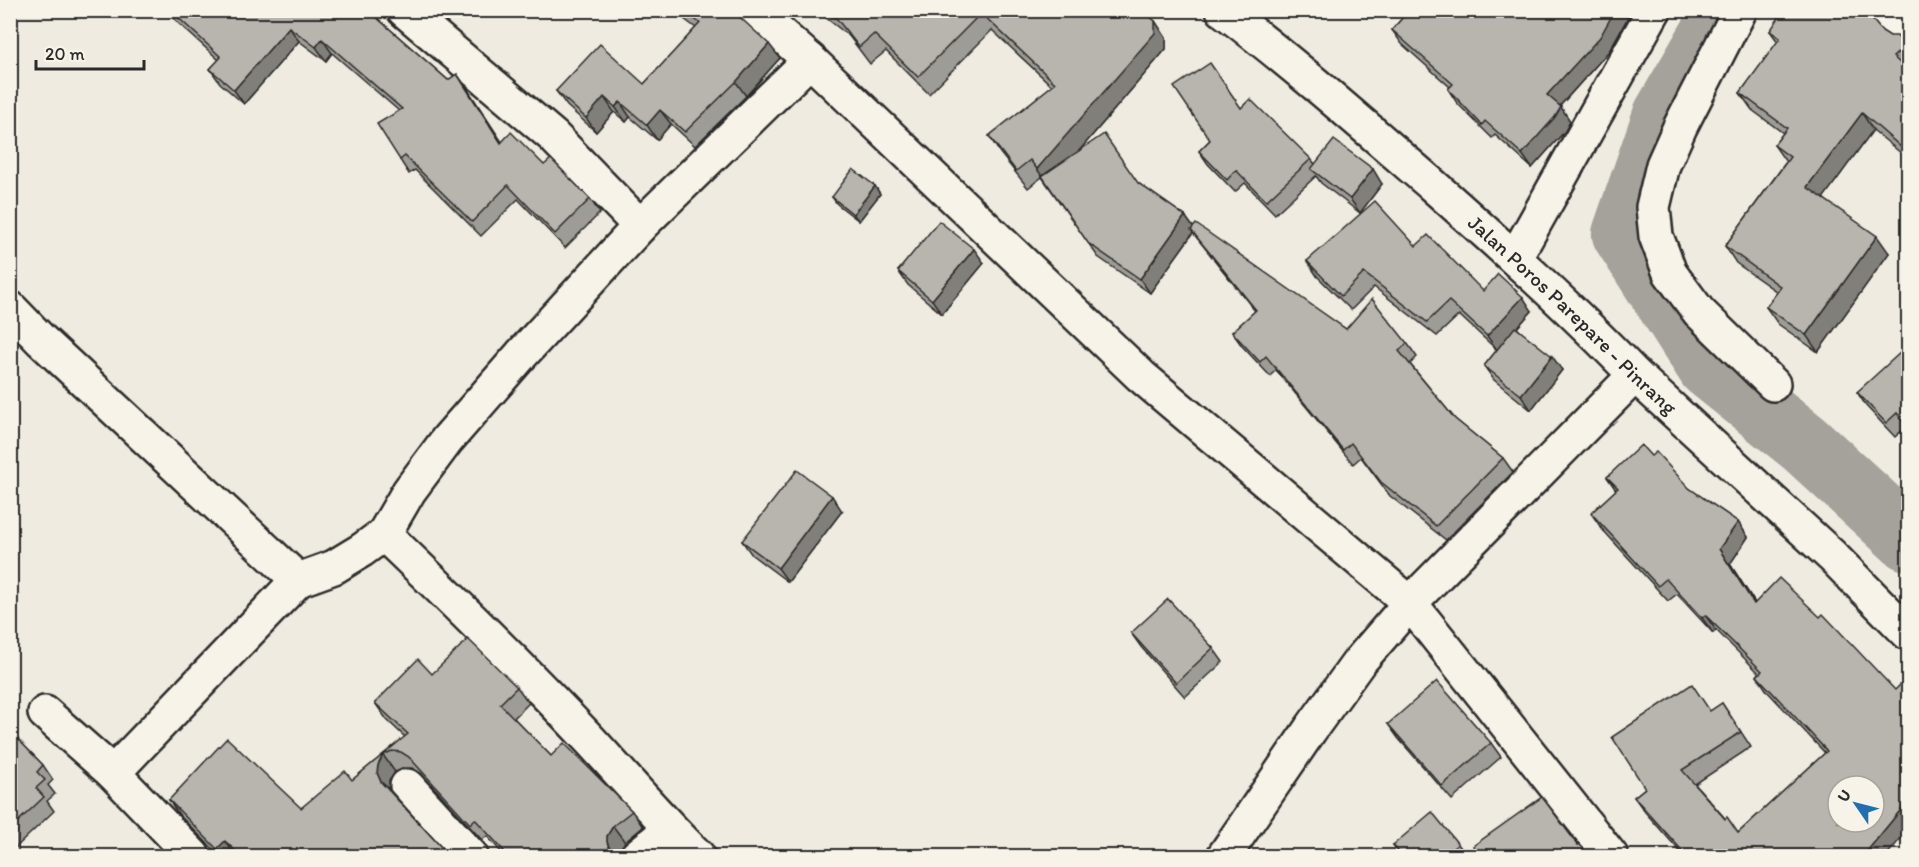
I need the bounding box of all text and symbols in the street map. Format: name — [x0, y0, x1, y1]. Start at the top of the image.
scale bar — [36, 33, 144, 71]
text: 20 m — [45, 43, 85, 65]
street label: Jalan Poros Parepare - Pinrang — [1463, 210, 1683, 420]
north arrow — [1826, 774, 1886, 834]
text: U — [1833, 786, 1855, 805]

